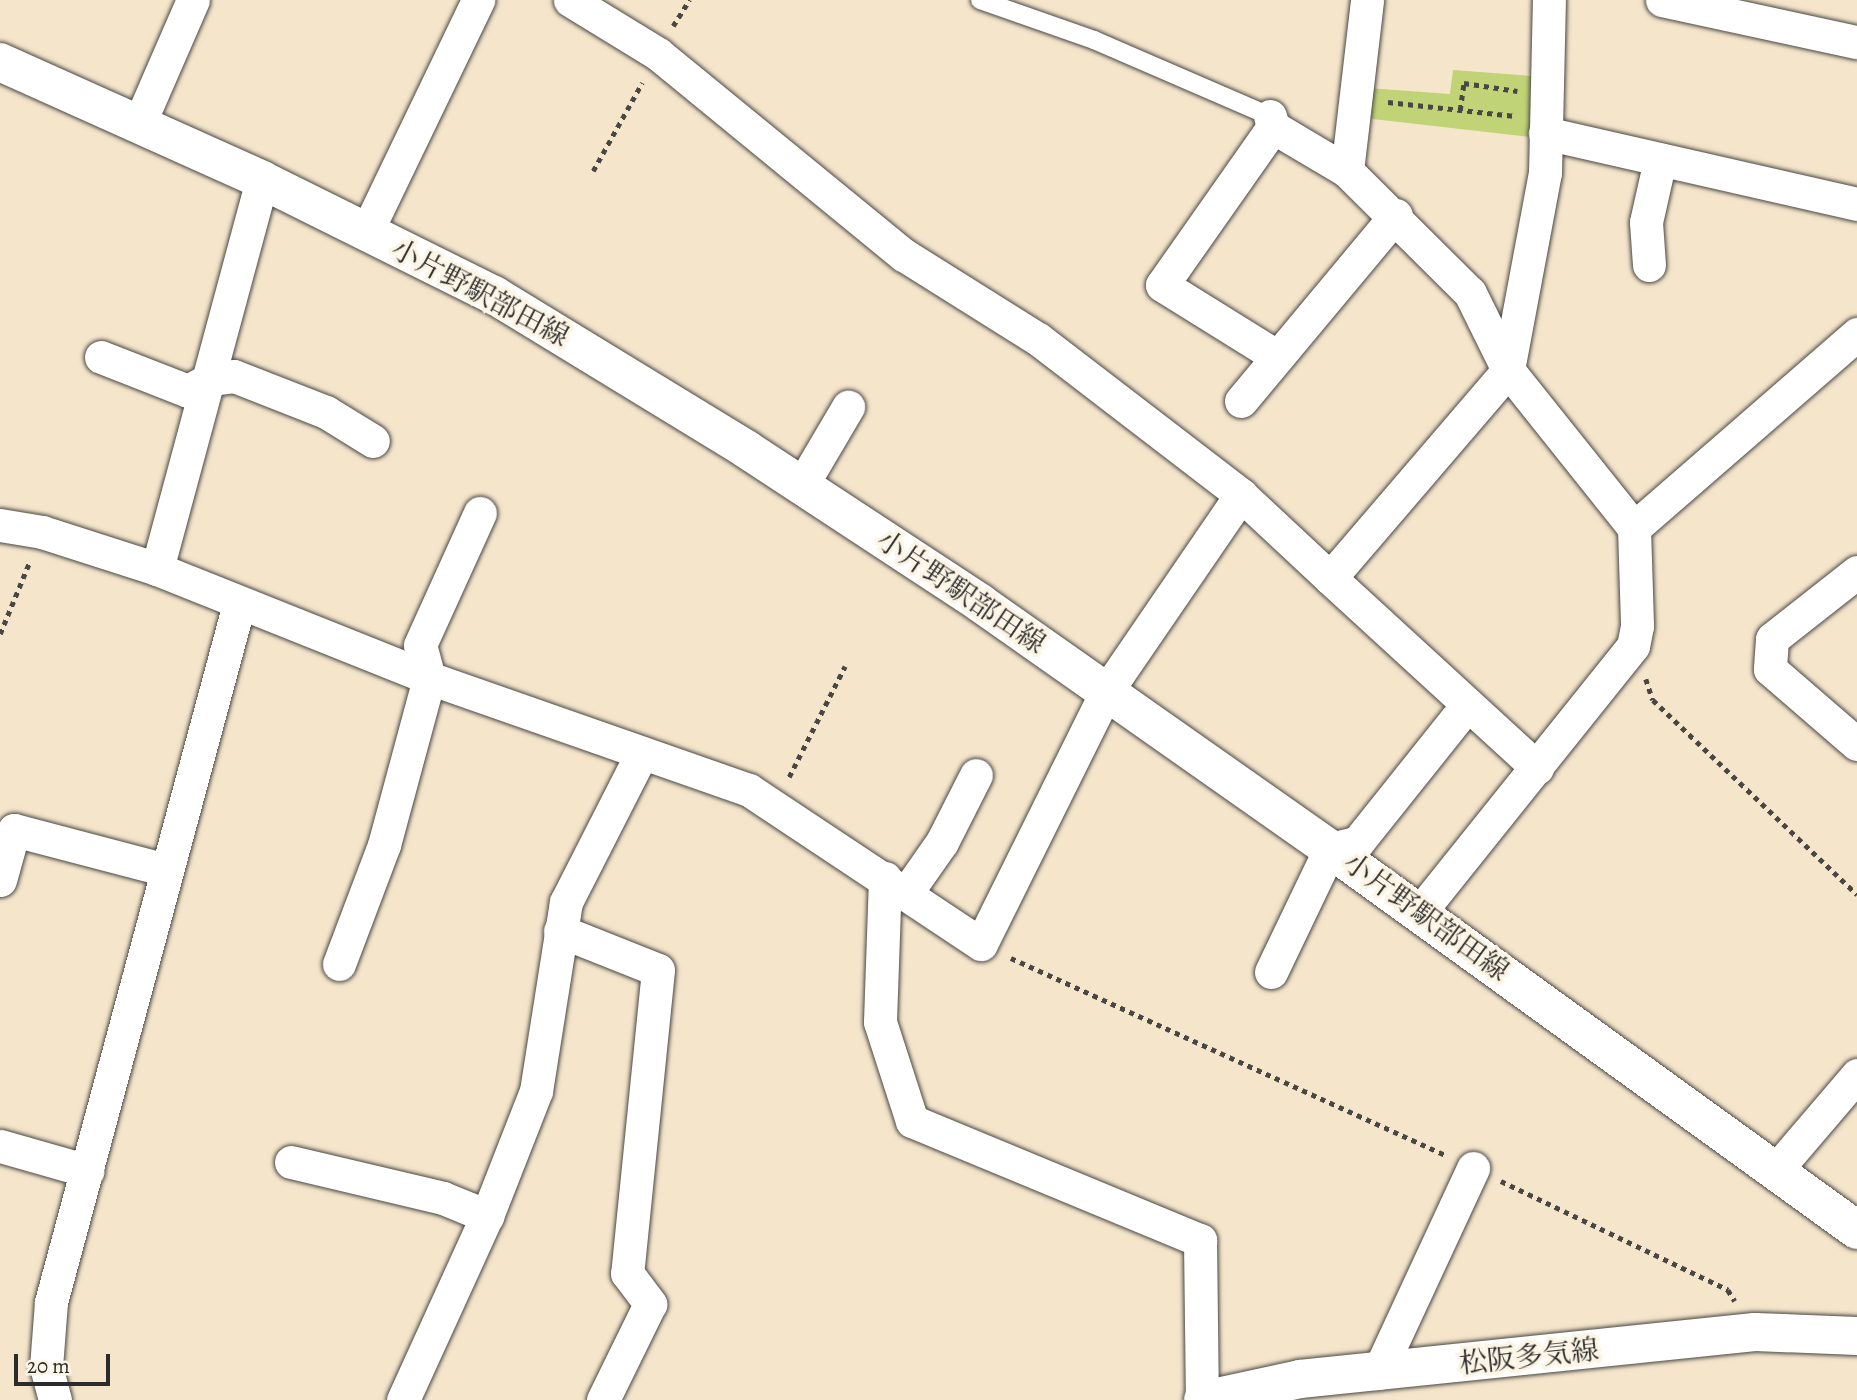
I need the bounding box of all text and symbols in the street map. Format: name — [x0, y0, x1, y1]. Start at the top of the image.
street label: 小片野駅部田線 — [386, 232, 574, 354]
street label: 小片野駅部田線 — [870, 523, 1052, 661]
street label: 小片野駅部田線 — [1337, 846, 1515, 988]
street label: 松阪多気線 — [1458, 1333, 1600, 1381]
scale bar — [18, 1340, 114, 1384]
text: 20 m — [27, 1352, 70, 1380]

